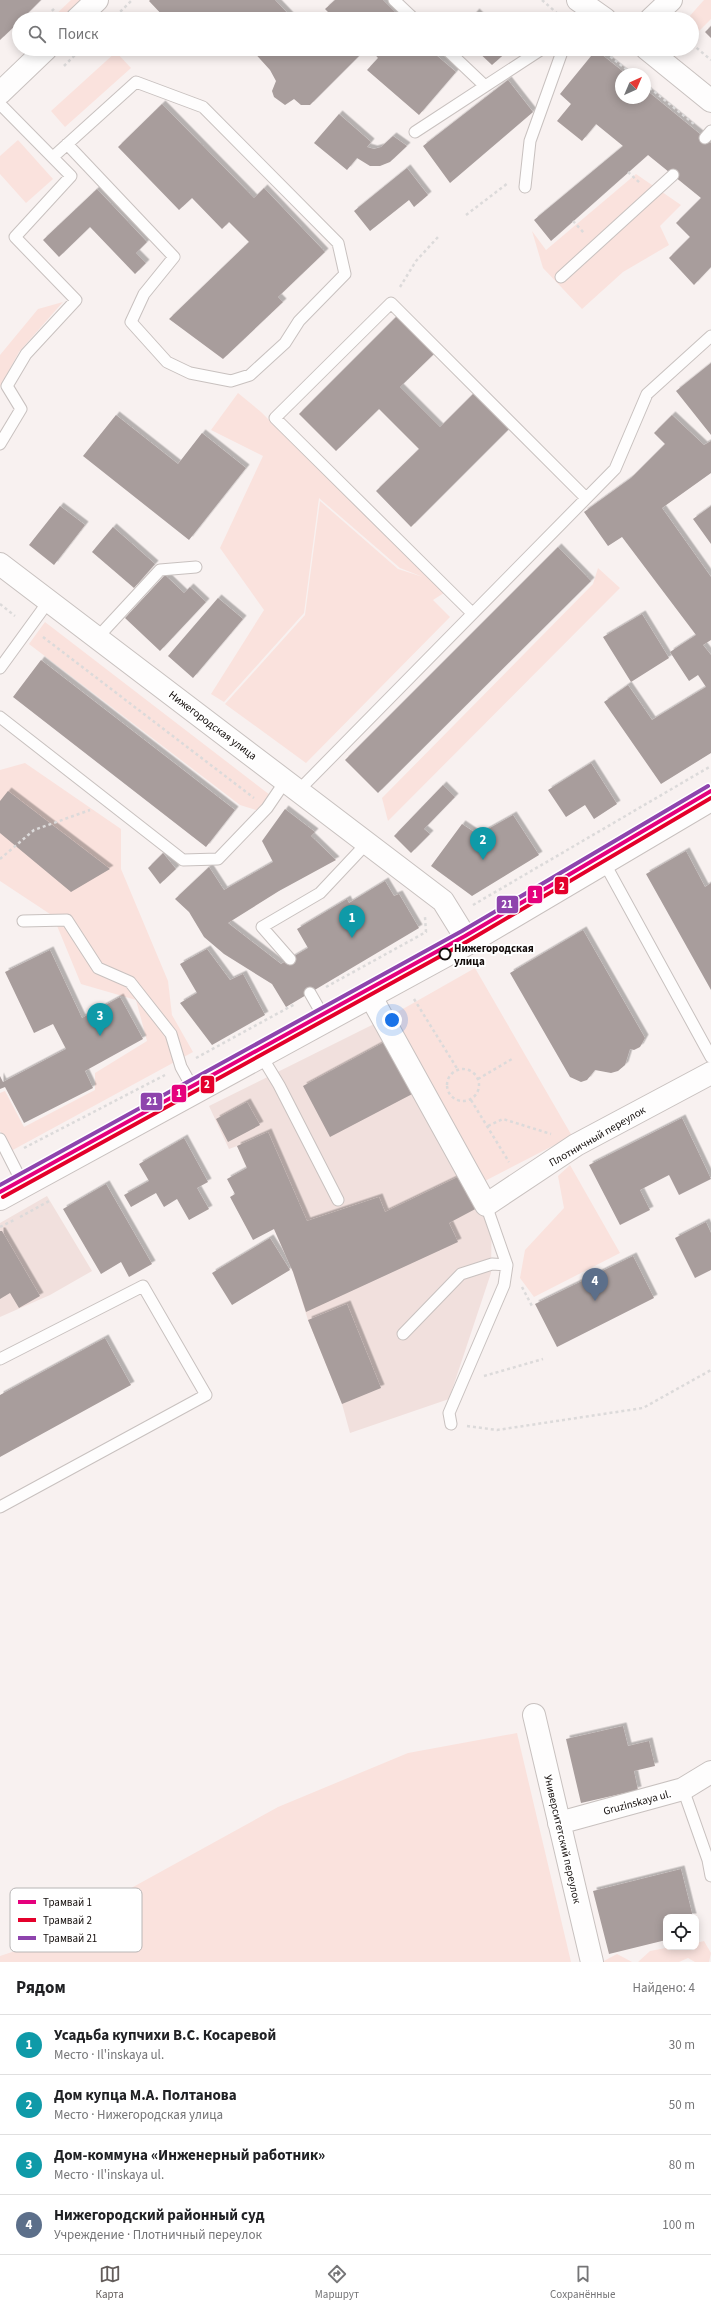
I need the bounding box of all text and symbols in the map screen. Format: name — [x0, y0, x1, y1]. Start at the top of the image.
search box — [12, 12, 699, 56]
icon: search — [26, 23, 48, 45]
text: Поиск — [58, 24, 99, 45]
north arrow — [615, 68, 651, 104]
street label: Нижегородская улица — [166, 687, 260, 764]
pin: 2 — [470, 827, 496, 860]
line badge: 2 — [554, 876, 569, 895]
text: 2 — [559, 879, 565, 894]
line badge: 1 — [527, 885, 543, 904]
text: 1 — [532, 887, 538, 902]
line badge: 21 — [496, 895, 519, 914]
text: 21 — [501, 897, 513, 912]
pin: 1 — [339, 905, 365, 938]
place label: Нижегородская улица — [454, 941, 534, 969]
marker: Нижегородская улица — [438, 947, 452, 961]
pin: 3 — [87, 1003, 113, 1036]
your location — [382, 1010, 402, 1030]
line badge: 2 — [200, 1075, 215, 1094]
text: 2 — [204, 1077, 210, 1092]
line badge: 1 — [171, 1084, 187, 1103]
text: 1 — [176, 1086, 182, 1101]
line badge: 21 — [140, 1092, 163, 1111]
text: 21 — [146, 1094, 158, 1109]
street label: Плотничный переулок — [546, 1102, 649, 1170]
pin: 4 — [582, 1268, 608, 1301]
street label: Университетский переулок — [540, 1773, 585, 1906]
street label: Gruzinskaya ul. — [602, 1786, 673, 1819]
legend — [10, 1888, 142, 1952]
text: Трамвай 1 — [43, 1895, 92, 1910]
text: Трамвай 2 — [43, 1913, 92, 1928]
map controls — [663, 1914, 699, 1950]
button: locate — [663, 1914, 699, 1950]
text: Трамвай 21 — [43, 1931, 97, 1946]
text: Рядом — [16, 1976, 66, 2000]
text: Найдено: 4 — [633, 1979, 695, 1997]
text: Усадьба купчихи В.С. Косаревой — [54, 2025, 276, 2046]
text: 1 — [26, 2036, 32, 2054]
text: 30 m — [669, 2036, 695, 2054]
text: Место · Il'inskaya ul. — [54, 2046, 164, 2064]
text: Дом купца М.А. Полтанова — [54, 2085, 237, 2106]
text: 2 — [26, 2096, 32, 2114]
text: 50 m — [669, 2096, 695, 2114]
text: Место · Нижегородская улица — [54, 2106, 223, 2124]
text: Дом-коммуна «Инженерный работник» — [54, 2145, 325, 2166]
text: 3 — [26, 2156, 32, 2174]
text: 80 m — [669, 2156, 695, 2174]
text: Место · Il'inskaya ul. — [54, 2166, 164, 2184]
text: Нижегородский районный суд — [54, 2205, 264, 2226]
text: 4 — [26, 2216, 32, 2234]
text: 100 m — [662, 2216, 695, 2234]
text: Учреждение · Плотничный переулок — [54, 2226, 262, 2244]
tab: Карта — [96, 2263, 124, 2302]
tab: Маршрут — [315, 2263, 359, 2302]
tab: Сохранённые — [550, 2263, 615, 2302]

